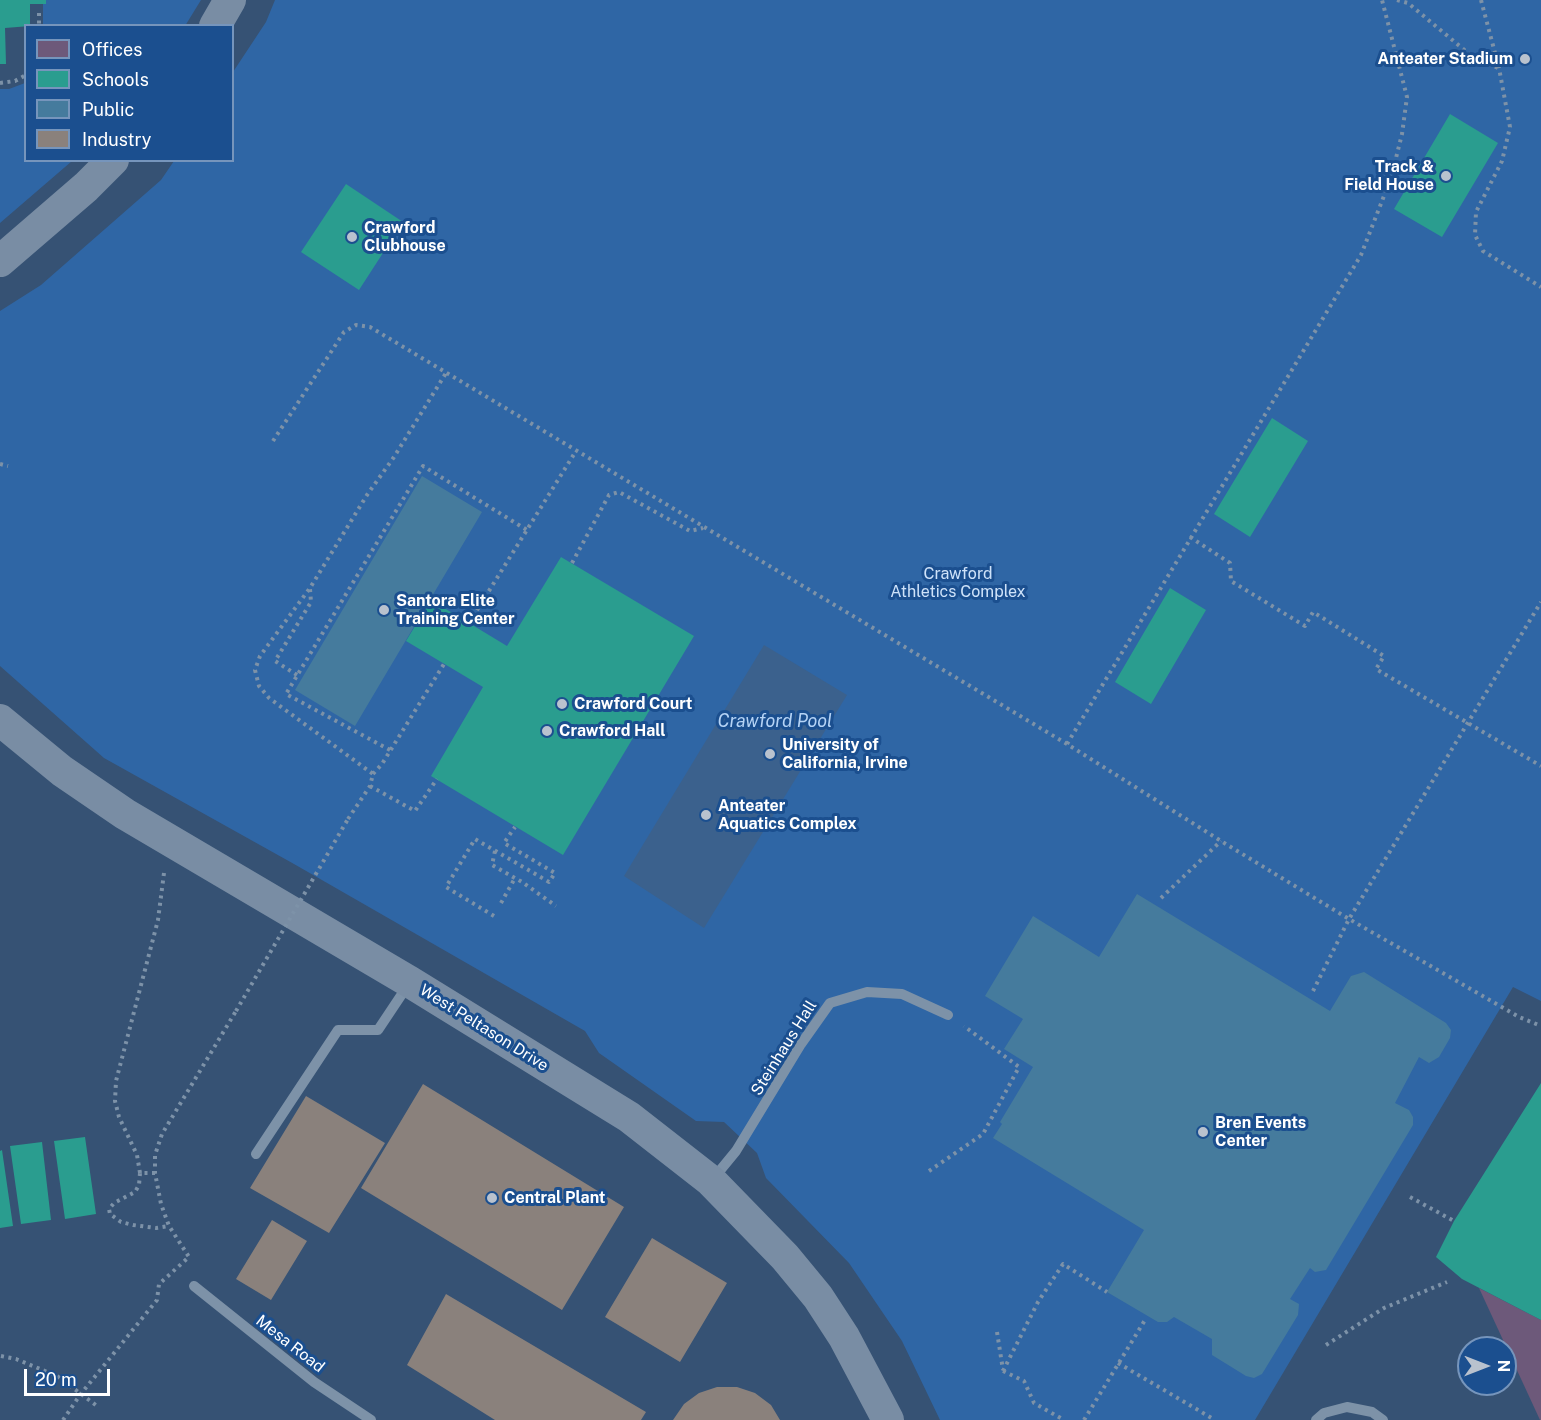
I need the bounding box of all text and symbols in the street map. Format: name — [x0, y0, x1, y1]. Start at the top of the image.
legend — [24, 24, 234, 162]
text: Offices — [82, 39, 142, 60]
place label: Anteater Stadium — [1378, 49, 1513, 69]
marker: Anteater Stadium — [1518, 52, 1532, 66]
text: Schools — [82, 69, 149, 90]
text: Public — [82, 99, 134, 120]
text: Industry — [82, 129, 151, 150]
place label: Track & Field House — [1344, 157, 1434, 195]
marker: Track & Field House — [1439, 169, 1453, 183]
place label: Crawford Clubhouse — [364, 218, 446, 256]
marker: Crawford Clubhouse — [345, 230, 359, 244]
park label: Crawford Athletics Complex — [890, 564, 1026, 602]
place label: Santora Elite Training Center — [396, 591, 515, 629]
marker: Santora Elite Training Center — [377, 603, 391, 617]
place label: Crawford Court — [574, 694, 692, 714]
marker: Crawford Court — [555, 697, 569, 711]
water label: Crawford Pool — [718, 710, 832, 732]
place label: Crawford Hall — [559, 721, 666, 741]
marker: Crawford Hall — [540, 724, 554, 738]
place label: University of California, Irvine — [782, 735, 908, 773]
marker: University of California, Irvine — [763, 747, 777, 761]
place label: Anteater Aquatics Complex — [718, 796, 857, 834]
marker: Anteater Aquatics Complex — [699, 808, 713, 822]
street label: West Peltason Drive — [416, 981, 552, 1075]
street label: Steinhaus Hall — [747, 997, 821, 1099]
place label: Bren Events Center — [1215, 1113, 1306, 1151]
marker: Bren Events Center — [1196, 1125, 1210, 1139]
place label: Central Plant — [504, 1188, 606, 1208]
marker: Central Plant — [485, 1191, 499, 1205]
street label: Mesa Road — [252, 1311, 328, 1377]
north arrow — [1457, 1336, 1517, 1396]
scale bar — [27, 1357, 112, 1395]
text: N — [1494, 1360, 1513, 1372]
text: 20 m — [35, 1369, 77, 1390]

